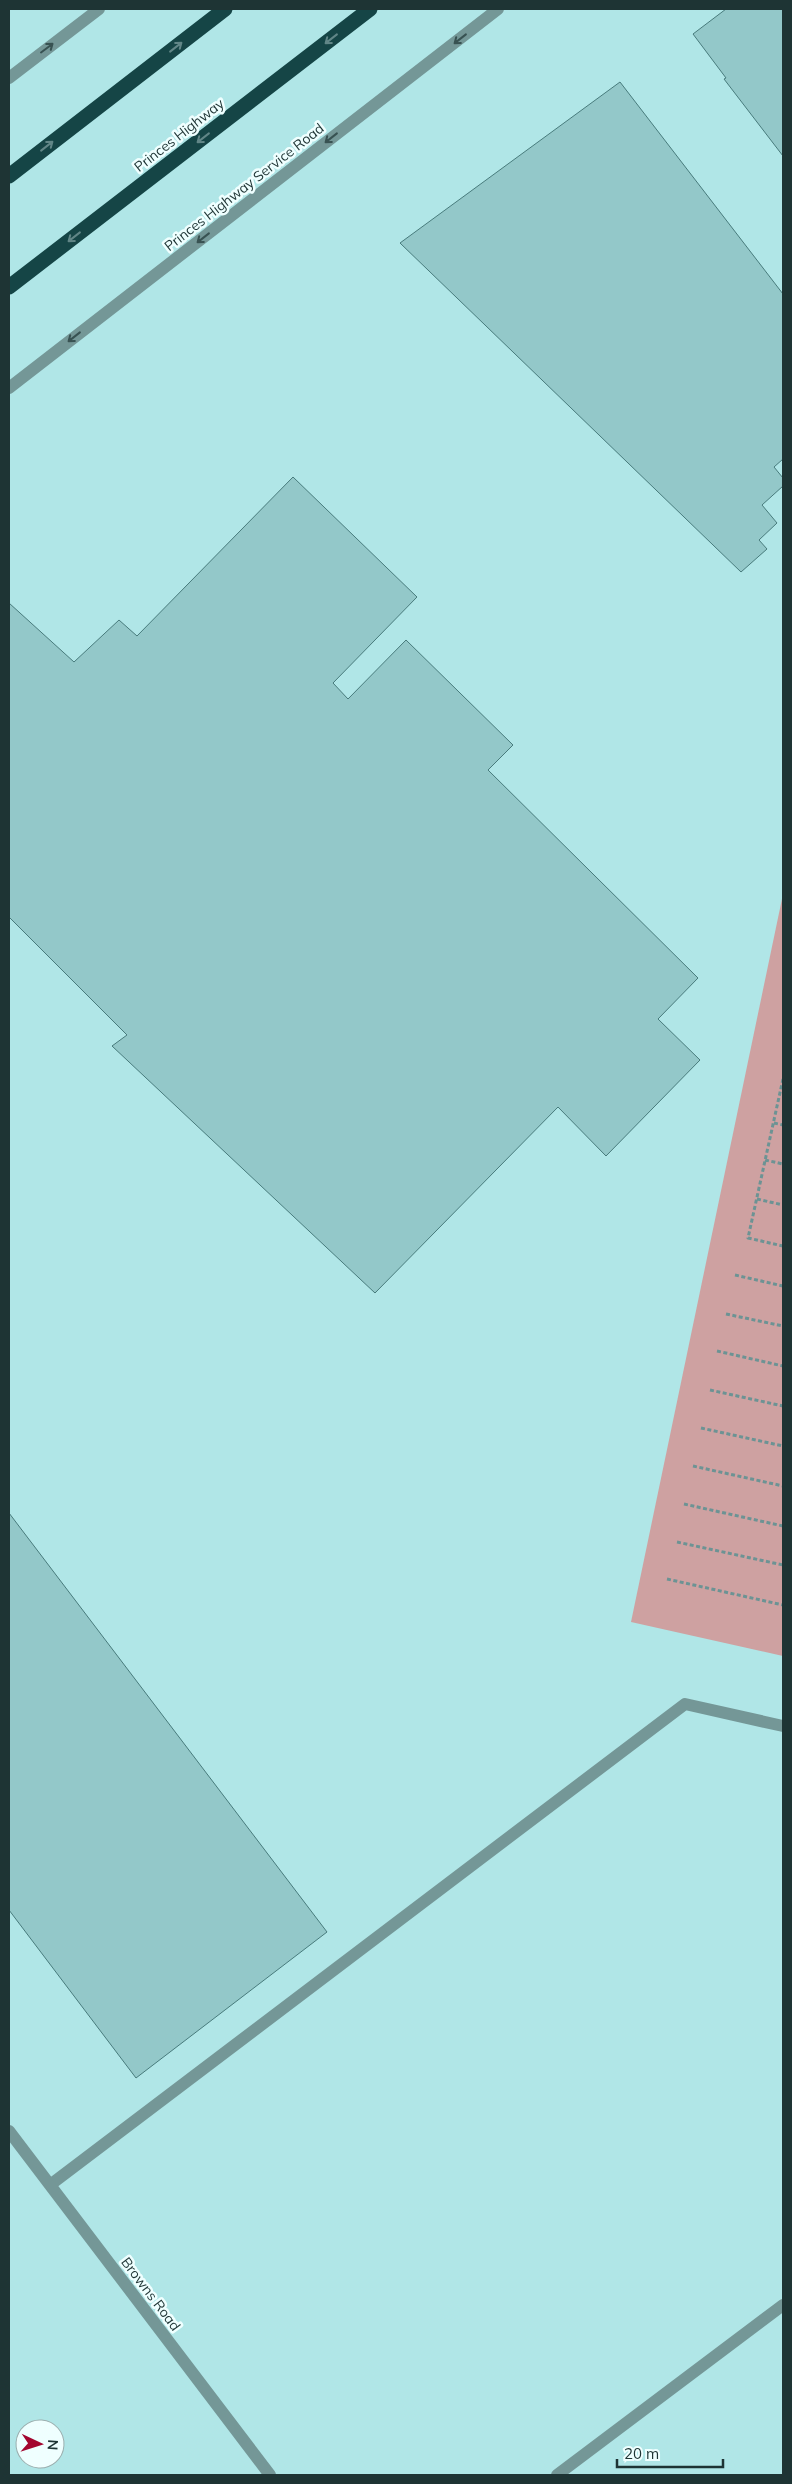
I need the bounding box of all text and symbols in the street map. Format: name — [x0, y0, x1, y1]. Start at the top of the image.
one-way arrow — [325, 33, 338, 44]
one-way arrow — [454, 33, 467, 44]
one-way arrow — [169, 42, 183, 52]
one-way arrow — [41, 43, 54, 54]
street label: Princes Highway — [131, 94, 228, 176]
street label: Princes Highway Service Road — [161, 119, 327, 255]
one-way arrow — [197, 132, 210, 143]
one-way arrow — [325, 133, 338, 144]
one-way arrow — [40, 141, 53, 152]
one-way arrow — [67, 232, 81, 242]
one-way arrow — [197, 232, 210, 243]
one-way arrow — [68, 332, 81, 343]
street label: Browns Road — [117, 2254, 185, 2334]
north arrow — [15, 2419, 65, 2469]
scale bar — [617, 2436, 723, 2468]
text: N — [44, 2439, 62, 2451]
text: 20 m — [624, 2444, 659, 2463]

